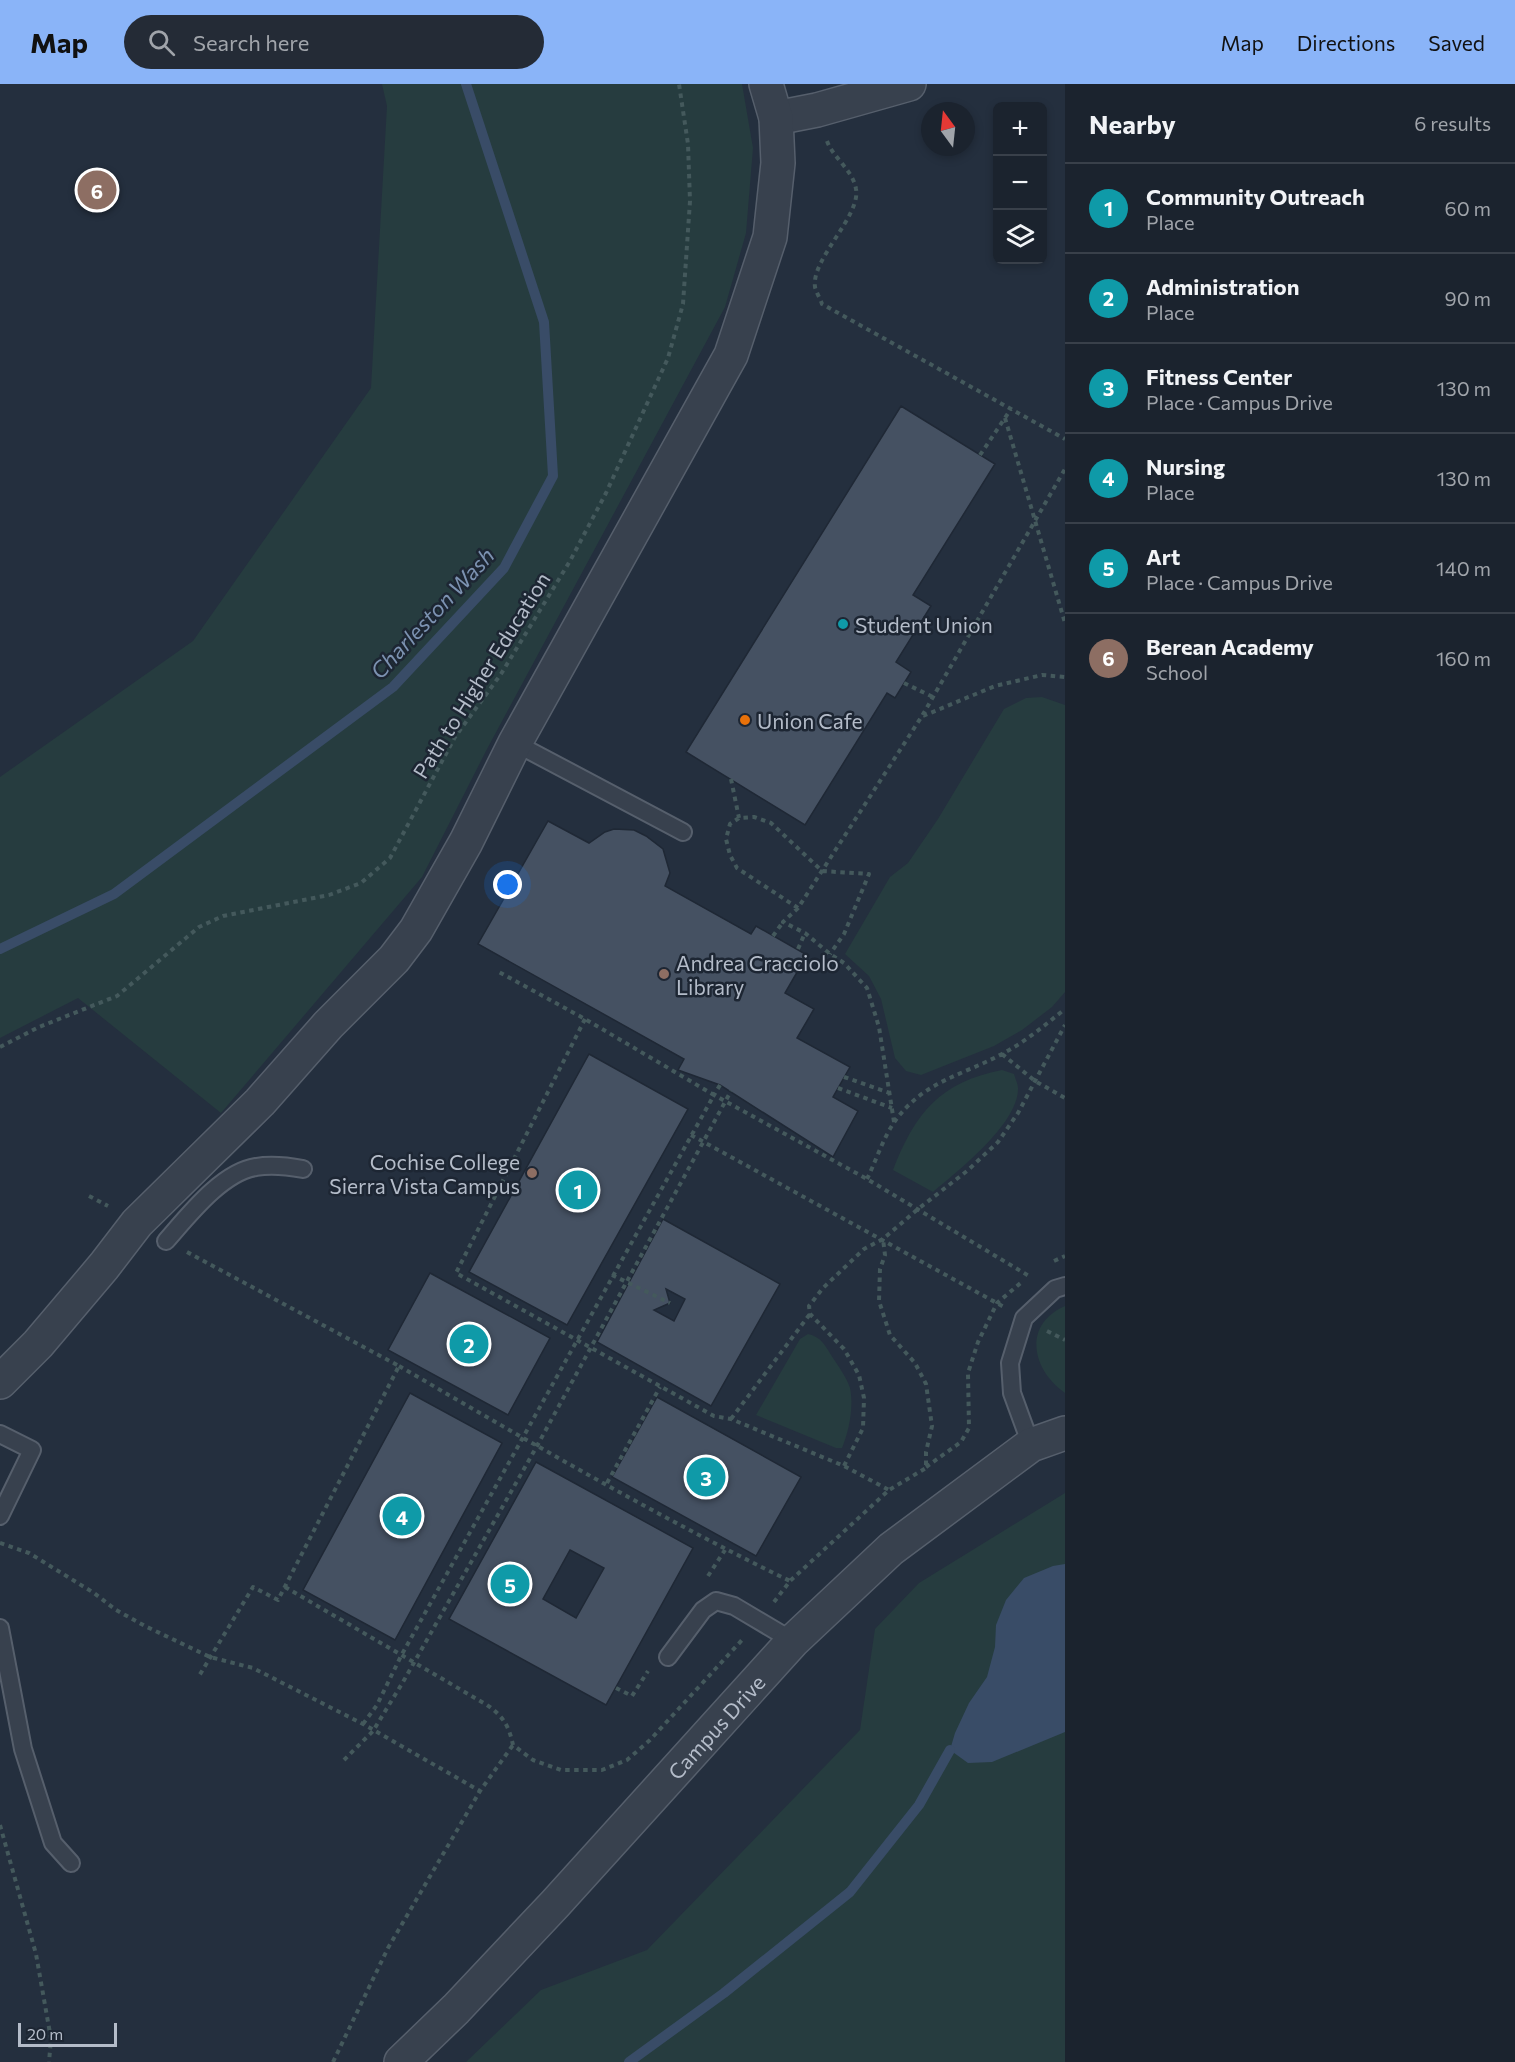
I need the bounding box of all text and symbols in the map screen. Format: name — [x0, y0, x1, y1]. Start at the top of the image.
search box — [124, 15, 544, 69]
text: Map — [30, 25, 88, 59]
icon: search — [145, 26, 178, 59]
text: Search here — [193, 29, 309, 56]
text: Map — [1221, 30, 1264, 55]
text: Directions — [1297, 30, 1395, 55]
text: Saved — [1428, 30, 1485, 55]
north arrow — [921, 102, 975, 156]
map controls — [993, 102, 1047, 264]
button: + — [993, 102, 1047, 156]
text: Nearby — [1089, 108, 1176, 139]
text: 6 results — [1414, 111, 1491, 135]
button: − — [993, 156, 1047, 210]
pin: 6 — [78, 168, 116, 212]
text: Community Outreach — [1146, 183, 1365, 210]
text: 1 — [1104, 196, 1113, 220]
text: 60 m — [1445, 196, 1491, 220]
button: layers — [993, 210, 1047, 264]
text: Place — [1146, 210, 1195, 234]
text: Administration — [1146, 273, 1299, 300]
text: 2 — [1103, 286, 1114, 310]
text: 90 m — [1445, 286, 1491, 310]
text: Place — [1146, 300, 1195, 324]
text: Fitness Center — [1146, 363, 1292, 390]
text: 3 — [1103, 376, 1114, 400]
text: 130 m — [1437, 376, 1491, 400]
text: Place · Campus Drive — [1146, 390, 1333, 414]
text: Nursing — [1146, 453, 1225, 480]
text: 4 — [1102, 466, 1115, 490]
text: 130 m — [1437, 466, 1491, 490]
text: Place — [1146, 480, 1195, 504]
water label: Charleston Wash — [364, 542, 500, 684]
text: Art — [1146, 543, 1180, 570]
text: 5 — [1103, 556, 1114, 580]
text: 140 m — [1436, 556, 1491, 580]
street label: Path to Higher Education — [407, 567, 555, 783]
text: Place · Campus Drive — [1146, 570, 1333, 594]
place label: Student Union — [855, 612, 993, 637]
marker: Student Union — [836, 617, 850, 631]
text: Berean Academy — [1146, 633, 1314, 660]
text: 6 — [1102, 646, 1115, 670]
text: 160 m — [1436, 646, 1491, 670]
text: School — [1146, 660, 1208, 684]
place label: Union Cafe — [757, 708, 863, 733]
marker: Union Cafe — [738, 713, 752, 727]
your location — [493, 870, 522, 899]
place label: Andrea Cracciolo Library — [676, 950, 839, 999]
marker: Andrea Cracciolo Library — [657, 967, 671, 981]
place label: Cochise College Sierra Vista Campus — [329, 1149, 520, 1198]
marker: Cochise College Sierra Vista Campus — [525, 1166, 539, 1180]
pin: 1 — [558, 1168, 598, 1212]
pin: 2 — [450, 1322, 488, 1366]
pin: 3 — [686, 1454, 726, 1500]
pin: 4 — [382, 1494, 422, 1538]
pin: 5 — [490, 1562, 530, 1606]
street label: Campus Drive — [662, 1669, 769, 1784]
scale bar — [18, 2020, 117, 2048]
text: 20 m — [27, 2024, 63, 2043]

